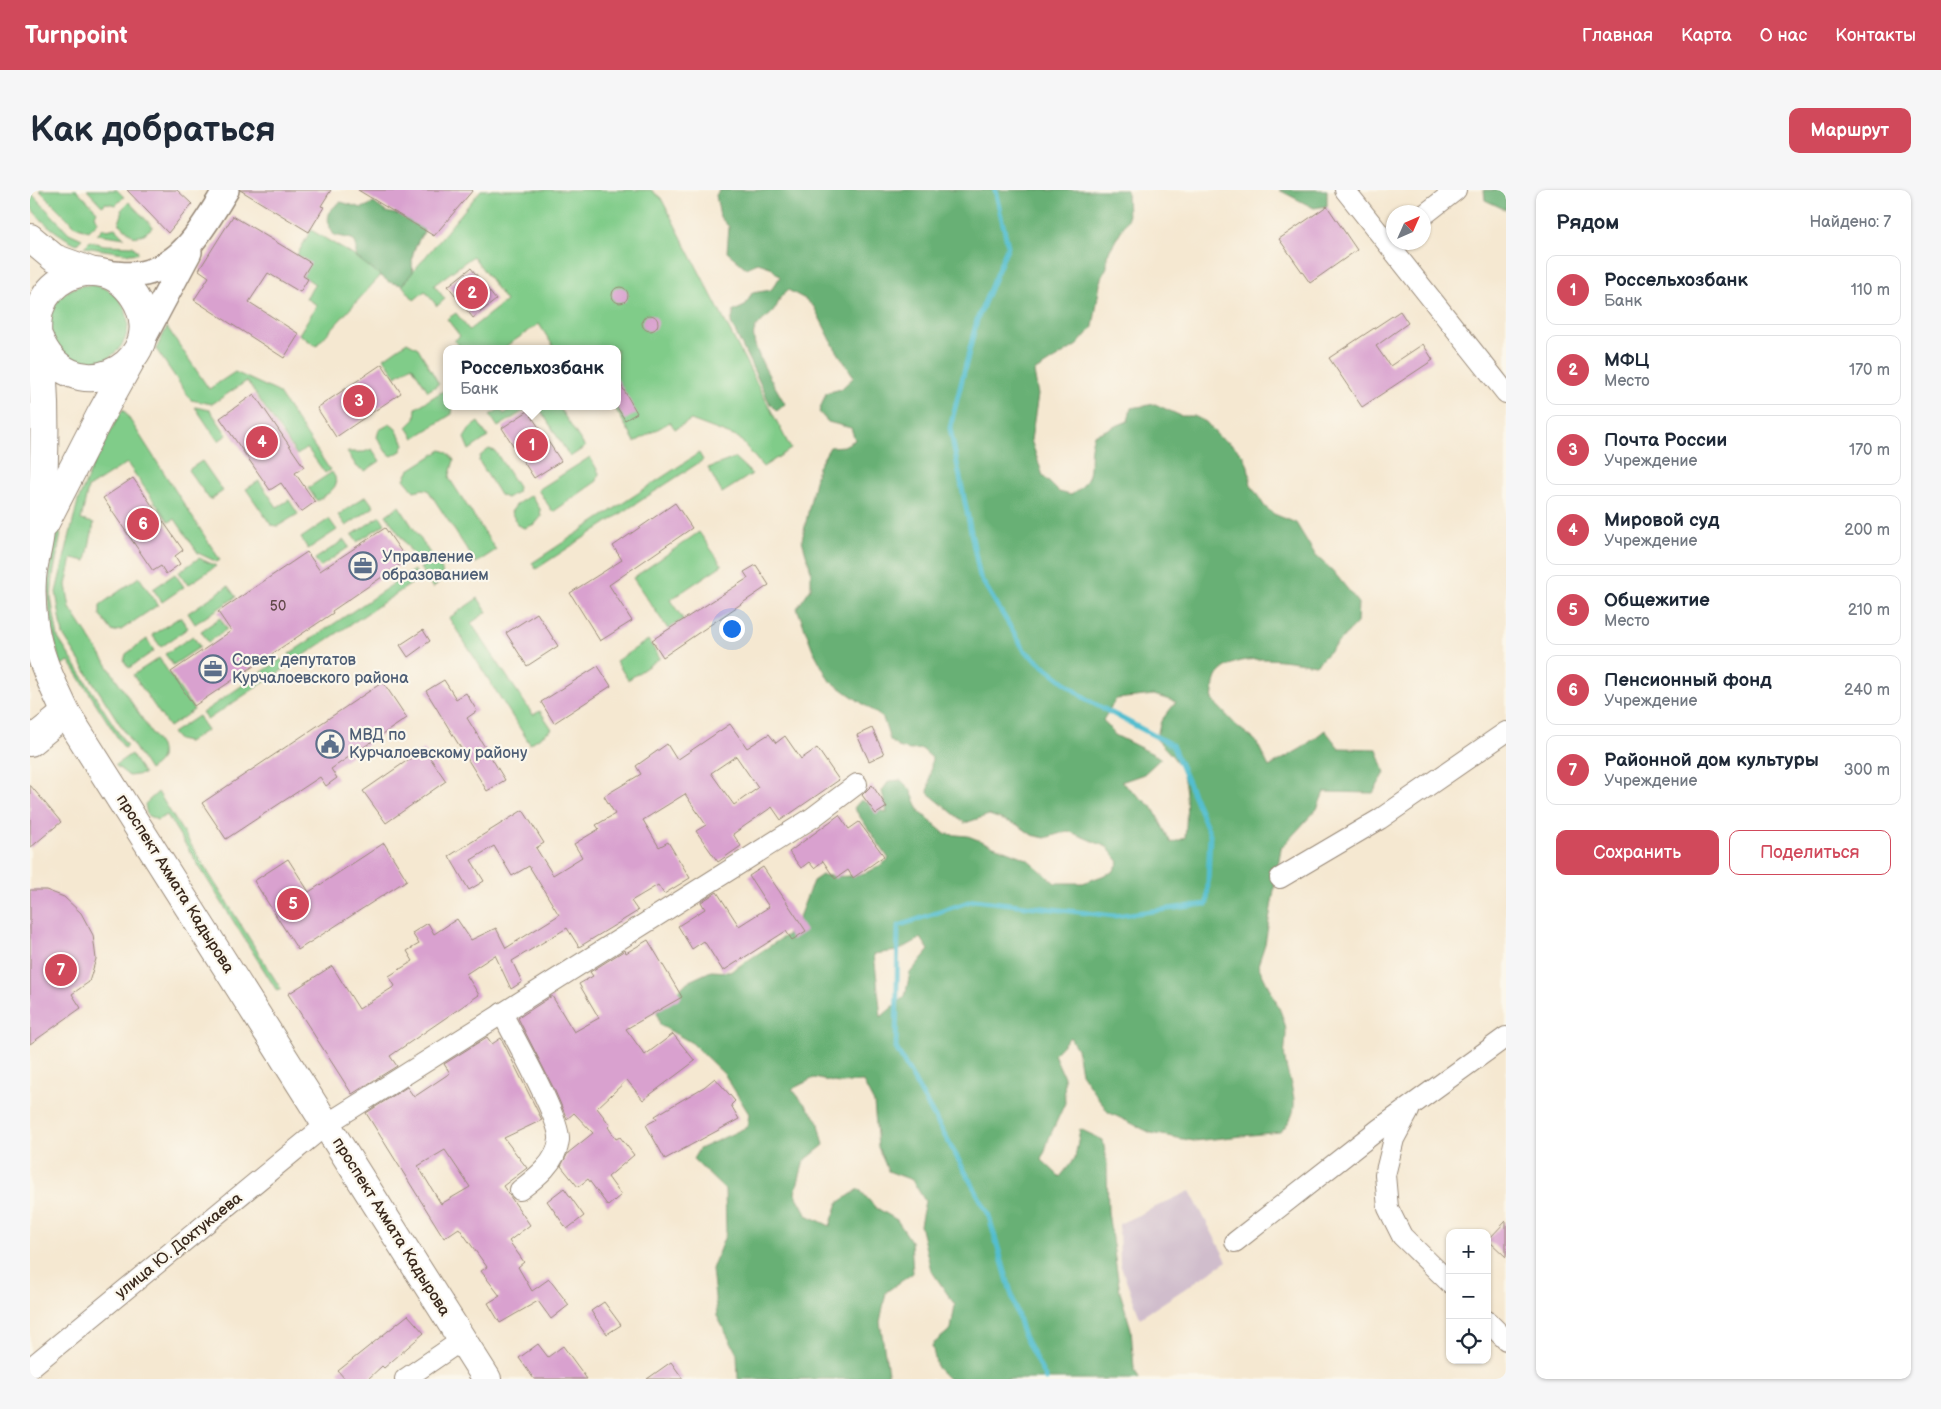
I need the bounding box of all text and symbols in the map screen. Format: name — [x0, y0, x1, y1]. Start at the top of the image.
text: Turnpoint — [25, 21, 128, 50]
text: Главная — [1582, 25, 1653, 46]
text: Карта — [1681, 25, 1732, 46]
text: О нас — [1760, 25, 1807, 46]
text: Контакты — [1835, 25, 1916, 46]
button: Маршрут — [1789, 108, 1911, 153]
text: Как добраться — [30, 109, 276, 152]
north arrow — [1386, 205, 1431, 250]
text: Рядом — [1556, 210, 1619, 235]
text: Найдено: 7 — [1809, 213, 1891, 232]
text: Россельхозбанк — [1604, 269, 1748, 292]
pin: 2 — [456, 274, 488, 312]
text: 1 — [1570, 281, 1576, 300]
text: 110 m — [1851, 281, 1890, 300]
text: Банк — [1604, 292, 1642, 311]
popup — [443, 345, 621, 410]
text: МФЦ — [1604, 349, 1649, 372]
text: Россельхозбанк — [460, 357, 604, 380]
text: 2 — [1568, 361, 1578, 380]
text: 170 m — [1849, 361, 1890, 380]
text: Место — [1604, 372, 1650, 391]
text: Банк — [460, 380, 498, 399]
pin: 3 — [343, 382, 375, 420]
pin: 4 — [246, 423, 278, 461]
pin: 1 — [516, 426, 548, 464]
text: Почта России — [1604, 429, 1727, 452]
text: 3 — [1568, 441, 1578, 460]
text: 170 m — [1849, 441, 1890, 460]
text: Учреждение — [1604, 452, 1697, 471]
pin: 6 — [127, 505, 159, 543]
text: Мировой суд — [1604, 509, 1719, 532]
text: 4 — [1568, 521, 1578, 540]
text: 200 m — [1844, 521, 1890, 540]
text: Учреждение — [1604, 532, 1697, 551]
place label: Управление образованием — [382, 548, 489, 585]
office icon: Управление образованием — [348, 551, 378, 581]
text: Общежитие — [1604, 589, 1710, 612]
house number: 50 — [270, 598, 286, 615]
text: 5 — [1568, 601, 1578, 620]
text: 210 m — [1848, 601, 1890, 620]
text: Место — [1604, 612, 1650, 631]
your location — [719, 616, 745, 642]
place label: Совет депутатов Курчалоевского района — [232, 651, 409, 688]
office icon: Совет депутатов Курчалоевского района — [198, 654, 228, 684]
text: Пенсионный фонд — [1604, 669, 1772, 692]
text: 6 — [1568, 681, 1578, 700]
text: 240 m — [1844, 681, 1890, 700]
text: Учреждение — [1604, 692, 1697, 711]
place label: МВД по Курчалоевскому району — [349, 726, 528, 763]
public building icon: МВД по Курчалоевскому району — [315, 729, 345, 759]
text: Районной дом культуры — [1604, 749, 1819, 772]
text: 7 — [1569, 761, 1577, 780]
text: 300 m — [1844, 761, 1890, 780]
text: Учреждение — [1604, 772, 1697, 791]
street label: проспект Ахмата Кадырова — [112, 791, 238, 977]
button: Сохранить — [1556, 830, 1719, 875]
button: Поделиться — [1729, 830, 1891, 875]
pin: 5 — [277, 885, 309, 923]
pin: 7 — [45, 951, 77, 989]
street label: проспект Ахмата Кадырова — [328, 1134, 454, 1320]
street label: улица Ю. Дохтукаева — [112, 1189, 247, 1303]
map controls — [1446, 1229, 1491, 1364]
button: + — [1446, 1229, 1491, 1274]
button: − — [1446, 1274, 1491, 1319]
button: locate — [1446, 1319, 1491, 1364]

